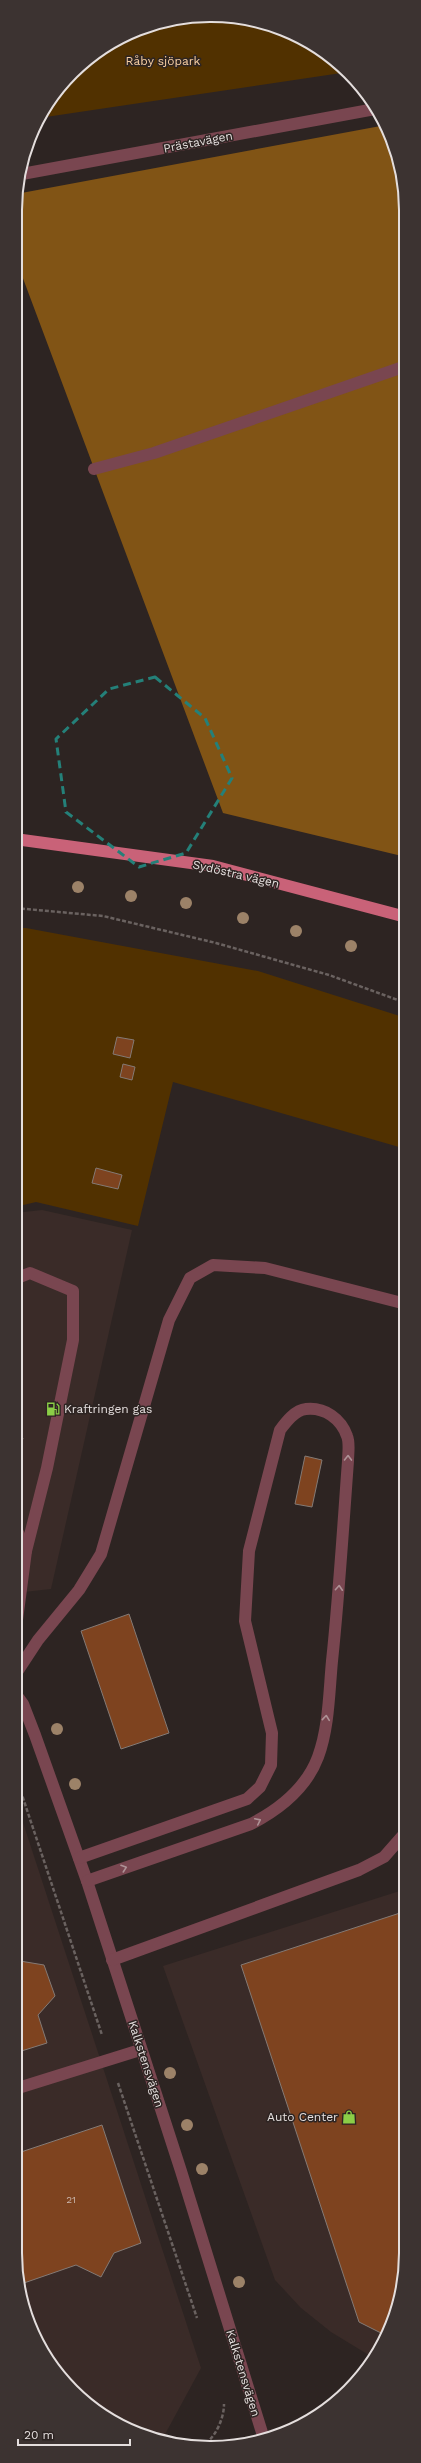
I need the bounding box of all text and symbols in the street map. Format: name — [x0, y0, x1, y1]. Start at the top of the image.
park label: Råby sjöpark — [126, 54, 201, 68]
street label: Prästavägen — [162, 128, 234, 156]
street label: Sydöstra vägen — [191, 857, 281, 891]
fuel station icon: Kraftringen gas — [45, 1401, 61, 1417]
place label: Kraftringen gas — [64, 1402, 152, 1416]
one-way arrow — [344, 1455, 352, 1461]
one-way arrow — [335, 1585, 343, 1591]
one-way arrow — [322, 1715, 331, 1721]
one-way arrow — [253, 1818, 261, 1825]
one-way arrow — [120, 1864, 127, 1872]
street label: Kalkstensvägen — [125, 2019, 167, 2109]
shop icon: Auto Center — [341, 2109, 357, 2125]
place label: Auto Center — [267, 2110, 338, 2124]
house number: 21 — [66, 2194, 76, 2205]
street label: Kalkstensvägen — [223, 2328, 263, 2418]
scale bar — [18, 2421, 130, 2447]
text: 20 m — [24, 2428, 54, 2442]

